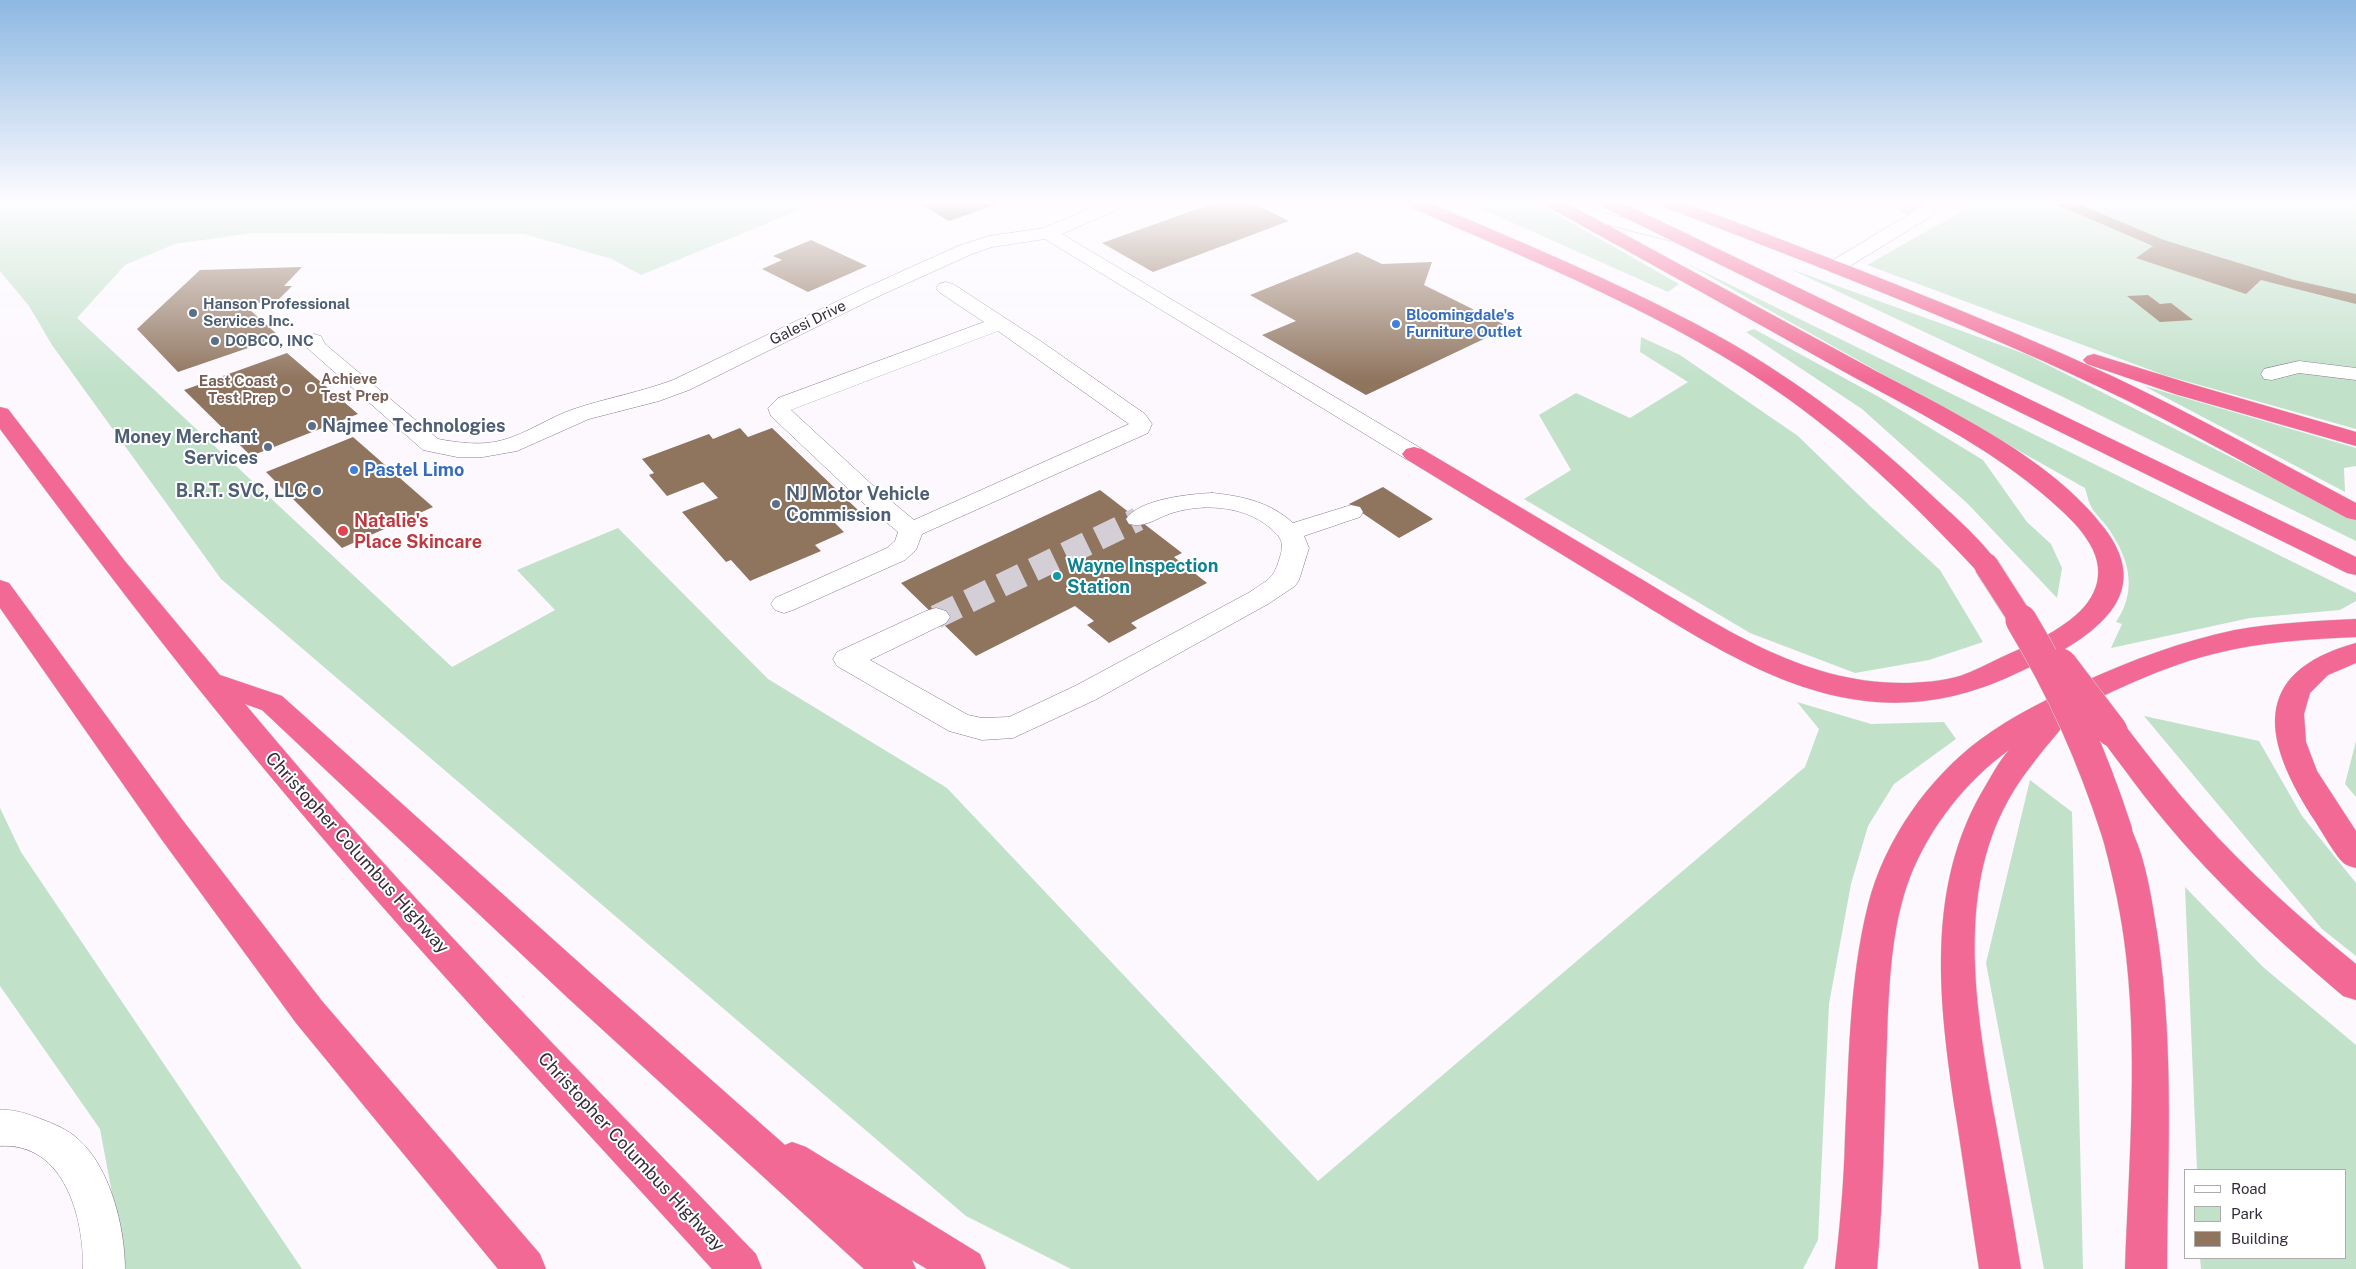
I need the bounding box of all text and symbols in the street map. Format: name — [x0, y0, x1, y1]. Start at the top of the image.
place label: Hanson Professional Services Inc. — [203, 295, 350, 330]
street label: Galesi Drive — [767, 297, 849, 349]
place label: Bloomingdale's Furniture Outlet — [1406, 306, 1522, 341]
marker: Hanson Professional Services Inc. — [187, 307, 199, 319]
marker: Bloomingdale's Furniture Outlet — [1390, 318, 1402, 330]
place label: DOBCO, INC — [225, 332, 314, 350]
marker: DOBCO, INC — [209, 335, 221, 347]
place label: Achieve Test Prep — [321, 370, 389, 405]
place label: East Coast Test Prep — [199, 372, 276, 407]
marker: Achieve Test Prep — [305, 382, 317, 394]
marker: East Coast Test Prep — [280, 384, 292, 396]
place label: Najmee Technologies — [322, 415, 506, 437]
marker: Najmee Technologies — [306, 420, 318, 432]
place label: Money Merchant Services — [114, 426, 258, 468]
marker: Money Merchant Services — [262, 441, 274, 453]
place label: Pastel Limo — [364, 459, 464, 481]
marker: Pastel Limo — [348, 464, 360, 476]
place label: B.R.T. SVC, LLC — [176, 480, 307, 502]
place label: NJ Motor Vehicle Commission — [786, 483, 930, 526]
marker: B.R.T. SVC, LLC — [311, 485, 323, 497]
marker: NJ Motor Vehicle Commission — [770, 498, 782, 510]
place label: Natalie's Place Skincare — [354, 510, 482, 552]
marker: Natalie's Place Skincare — [336, 524, 350, 538]
place label: Wayne Inspection Station — [1067, 555, 1218, 598]
marker: Wayne Inspection Station — [1051, 570, 1063, 582]
street label: Christopher Columbus Highway — [261, 748, 453, 958]
street label: Christopher Columbus Highway — [533, 1048, 729, 1256]
legend — [2184, 1169, 2346, 1259]
text: Road — [2231, 1180, 2267, 1197]
text: Park — [2231, 1205, 2263, 1222]
text: Building — [2231, 1230, 2289, 1247]

